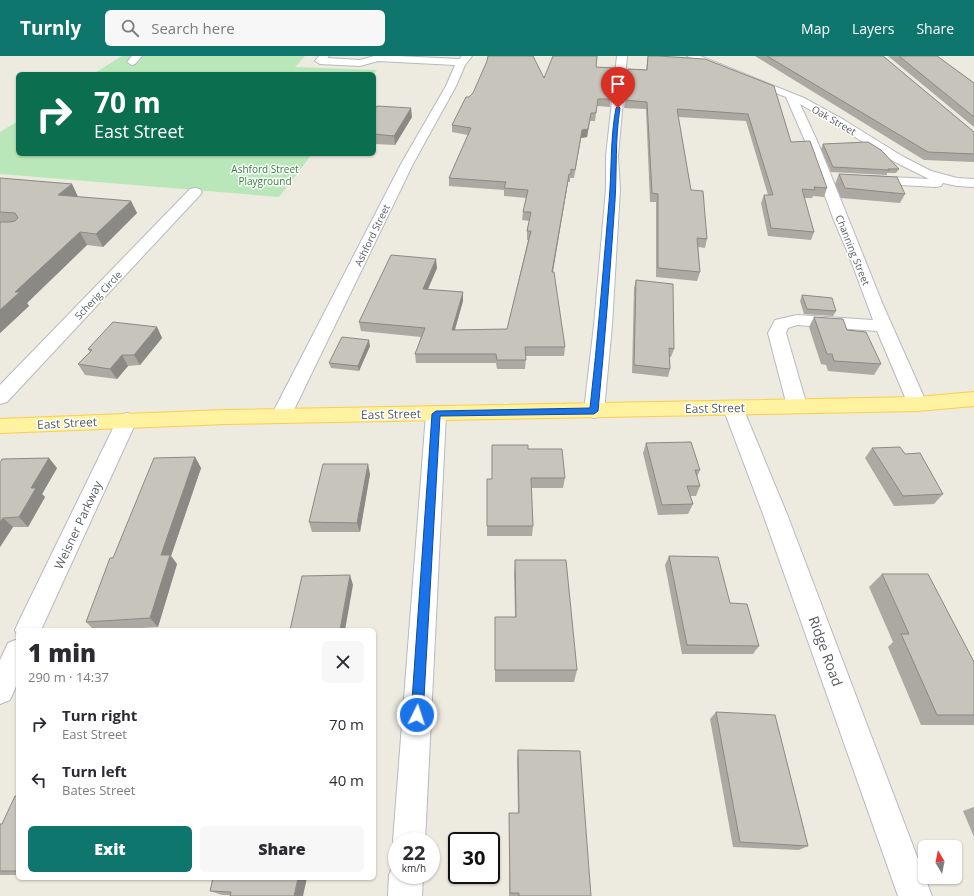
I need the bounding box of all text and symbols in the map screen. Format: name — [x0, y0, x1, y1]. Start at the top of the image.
search box — [105, 10, 385, 46]
text: Turnly — [20, 15, 81, 41]
icon: search — [119, 17, 141, 39]
text: Search here — [151, 18, 235, 38]
text: Map — [801, 19, 830, 38]
text: Layers — [852, 19, 894, 38]
text: Share — [916, 19, 954, 38]
pin — [601, 67, 635, 108]
icon: arrive — [607, 73, 629, 95]
text: 70 m — [94, 83, 161, 121]
icon: right — [28, 88, 80, 140]
street label: Oak Street — [809, 102, 859, 139]
text: East Street — [94, 119, 184, 143]
park label: Ashford Street Playground — [231, 162, 299, 188]
street label: Ashford Street — [351, 201, 393, 268]
street label: Channing Street — [832, 213, 874, 288]
street label: Scherig Circle — [71, 267, 125, 322]
street label: East Street — [685, 399, 745, 417]
street label: East Street — [361, 405, 421, 423]
street label: East Street — [37, 413, 97, 433]
street label: Weisner Parkway — [50, 477, 106, 572]
street label: Ridge Road — [805, 613, 847, 689]
text: 1 min — [28, 636, 96, 669]
button: close — [322, 641, 364, 683]
text: 290 m · 14:37 — [28, 668, 109, 686]
position arrow — [396, 694, 438, 736]
text: Turn right — [62, 705, 137, 725]
icon: right — [28, 713, 50, 735]
text: 70 m — [329, 714, 364, 734]
text: East Street — [62, 725, 127, 743]
text: Turn left — [62, 761, 127, 781]
icon: left — [28, 769, 50, 791]
text: 40 m — [329, 770, 364, 790]
text: Bates Street — [62, 781, 135, 799]
button: Exit — [28, 826, 192, 872]
button: Share — [200, 826, 364, 872]
speed limit sign: 30 — [448, 832, 500, 884]
text: 22 — [403, 839, 425, 866]
north arrow — [918, 840, 962, 884]
map controls — [918, 840, 962, 884]
text: km/h — [402, 861, 426, 875]

